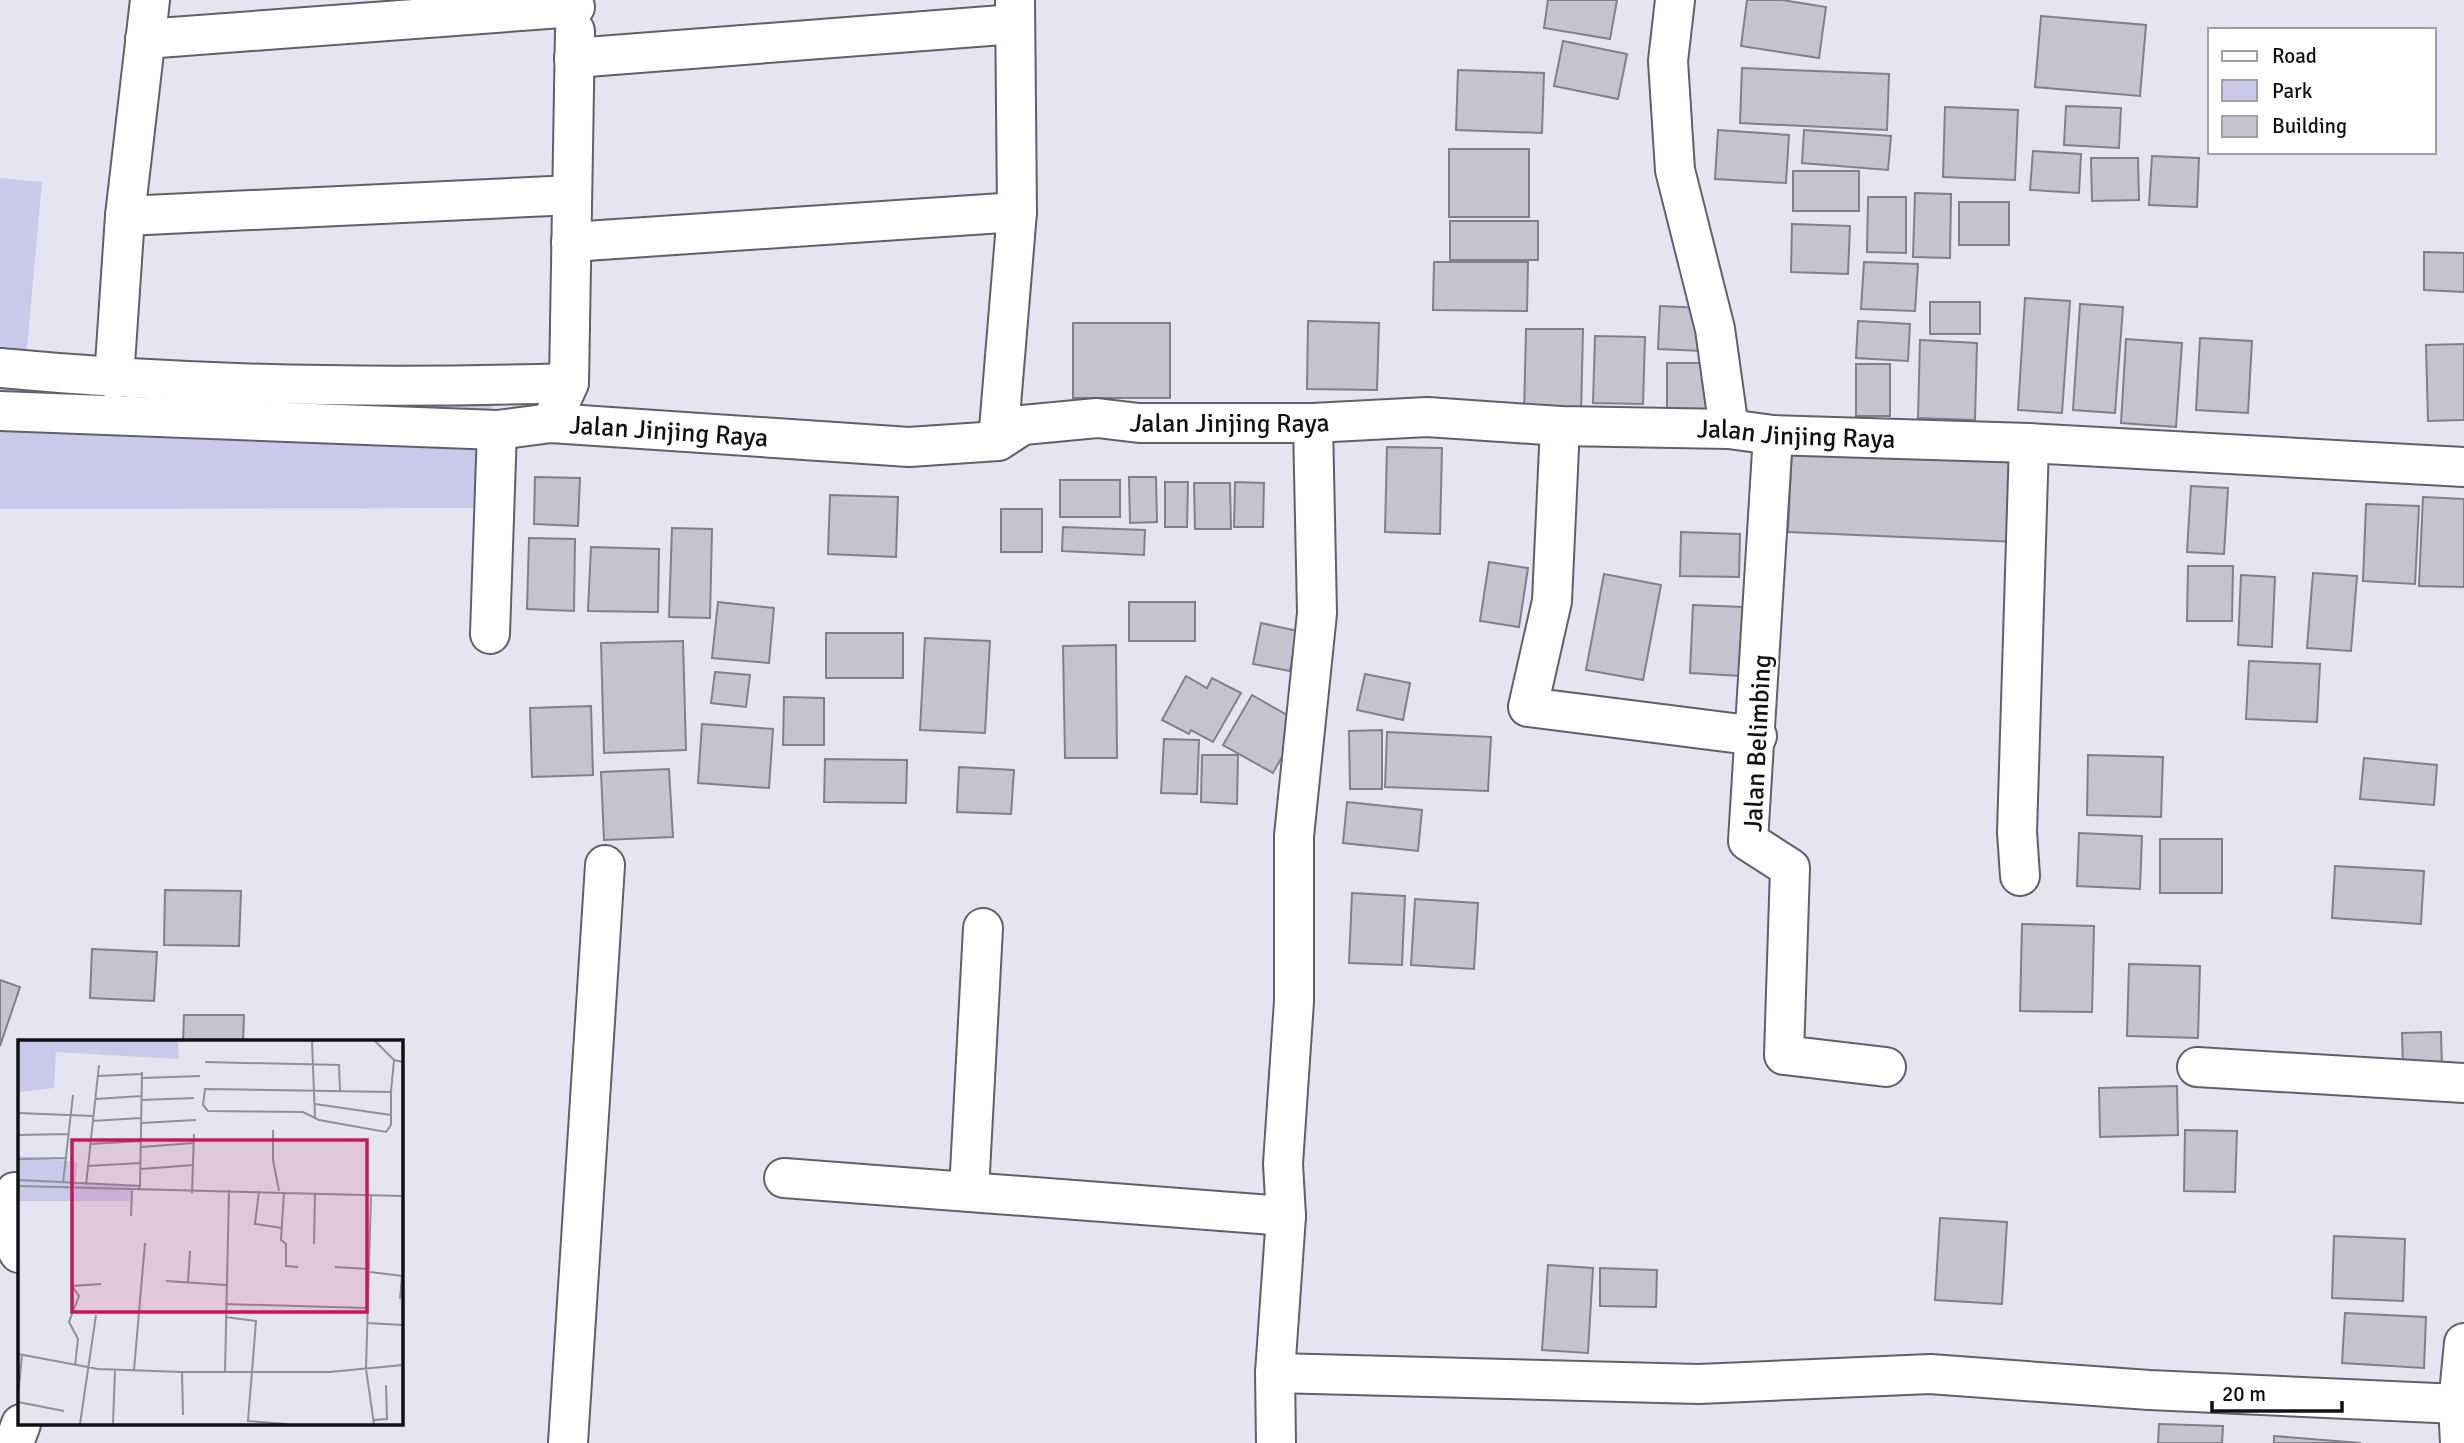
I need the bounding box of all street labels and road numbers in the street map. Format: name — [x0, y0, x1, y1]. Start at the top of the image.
street label: Jalan Jinjing Raya — [1128, 407, 1330, 440]
street label: Jalan Jinjing Raya — [568, 409, 769, 455]
street label: Jalan Jinjing Raya — [1697, 413, 1896, 456]
street label: Jalan Belimbing — [1737, 654, 1779, 833]

